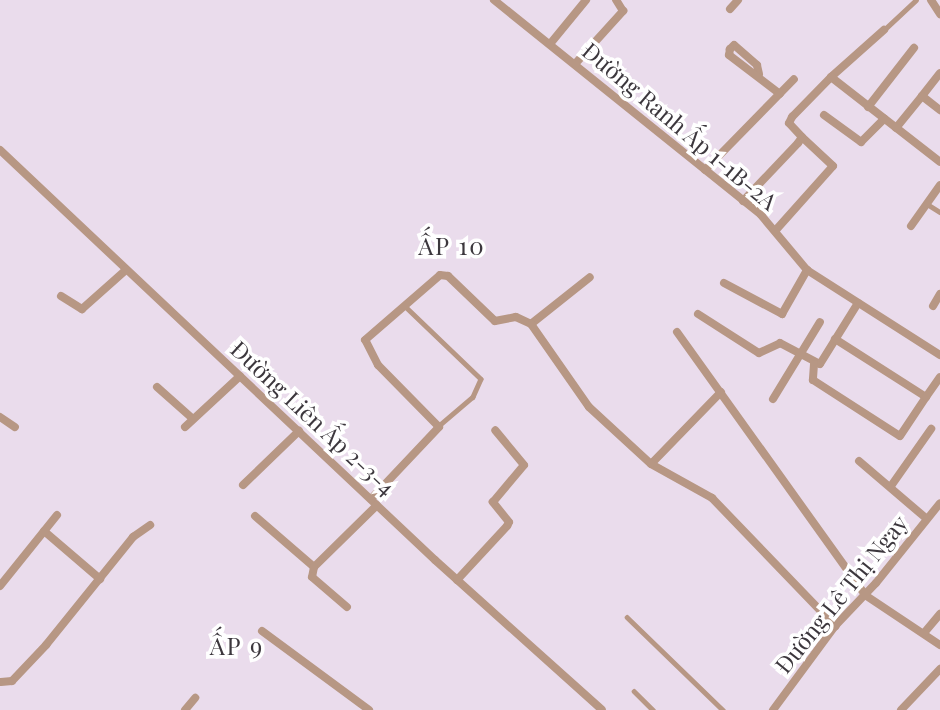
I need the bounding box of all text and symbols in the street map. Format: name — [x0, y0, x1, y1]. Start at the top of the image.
street label: Đường Ranh Ấp 1-1B-2A — [577, 36, 783, 216]
district label: ẤP 10 — [419, 232, 485, 260]
street label: Đường Liên Ấp 2-3-4 — [225, 335, 401, 501]
street label: Đường Lê Thị Ngay — [769, 509, 913, 679]
district label: ẤP 9 — [210, 632, 264, 660]

